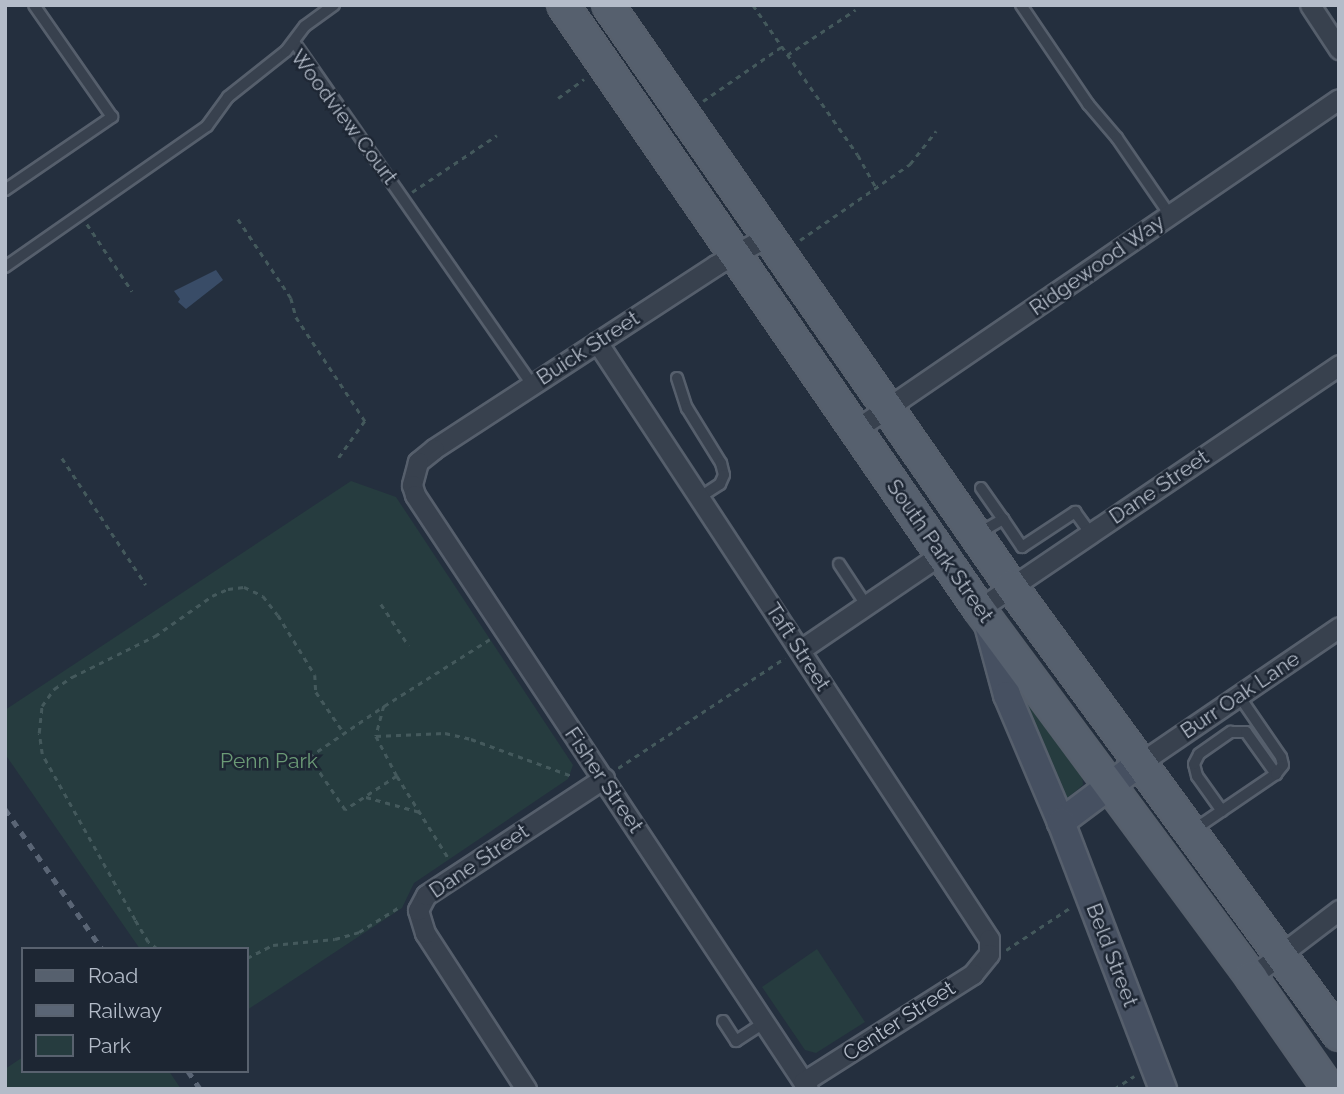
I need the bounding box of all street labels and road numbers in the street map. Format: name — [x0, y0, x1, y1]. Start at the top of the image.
street label: Woodview Court — [285, 44, 403, 190]
street label: Ridgewood Way — [1024, 209, 1170, 321]
street label: Buick Street — [532, 305, 644, 391]
street label: Dane Street — [1104, 445, 1214, 529]
street label: South Park Street — [881, 475, 999, 627]
street label: Taft Street — [760, 598, 836, 696]
street label: Burr Oak Lane — [1176, 646, 1304, 744]
street label: Fisher Street — [559, 722, 649, 838]
street label: Dane Street — [424, 819, 534, 903]
street label: Beld Street — [1081, 900, 1143, 1010]
street label: Center Street — [838, 975, 960, 1067]

